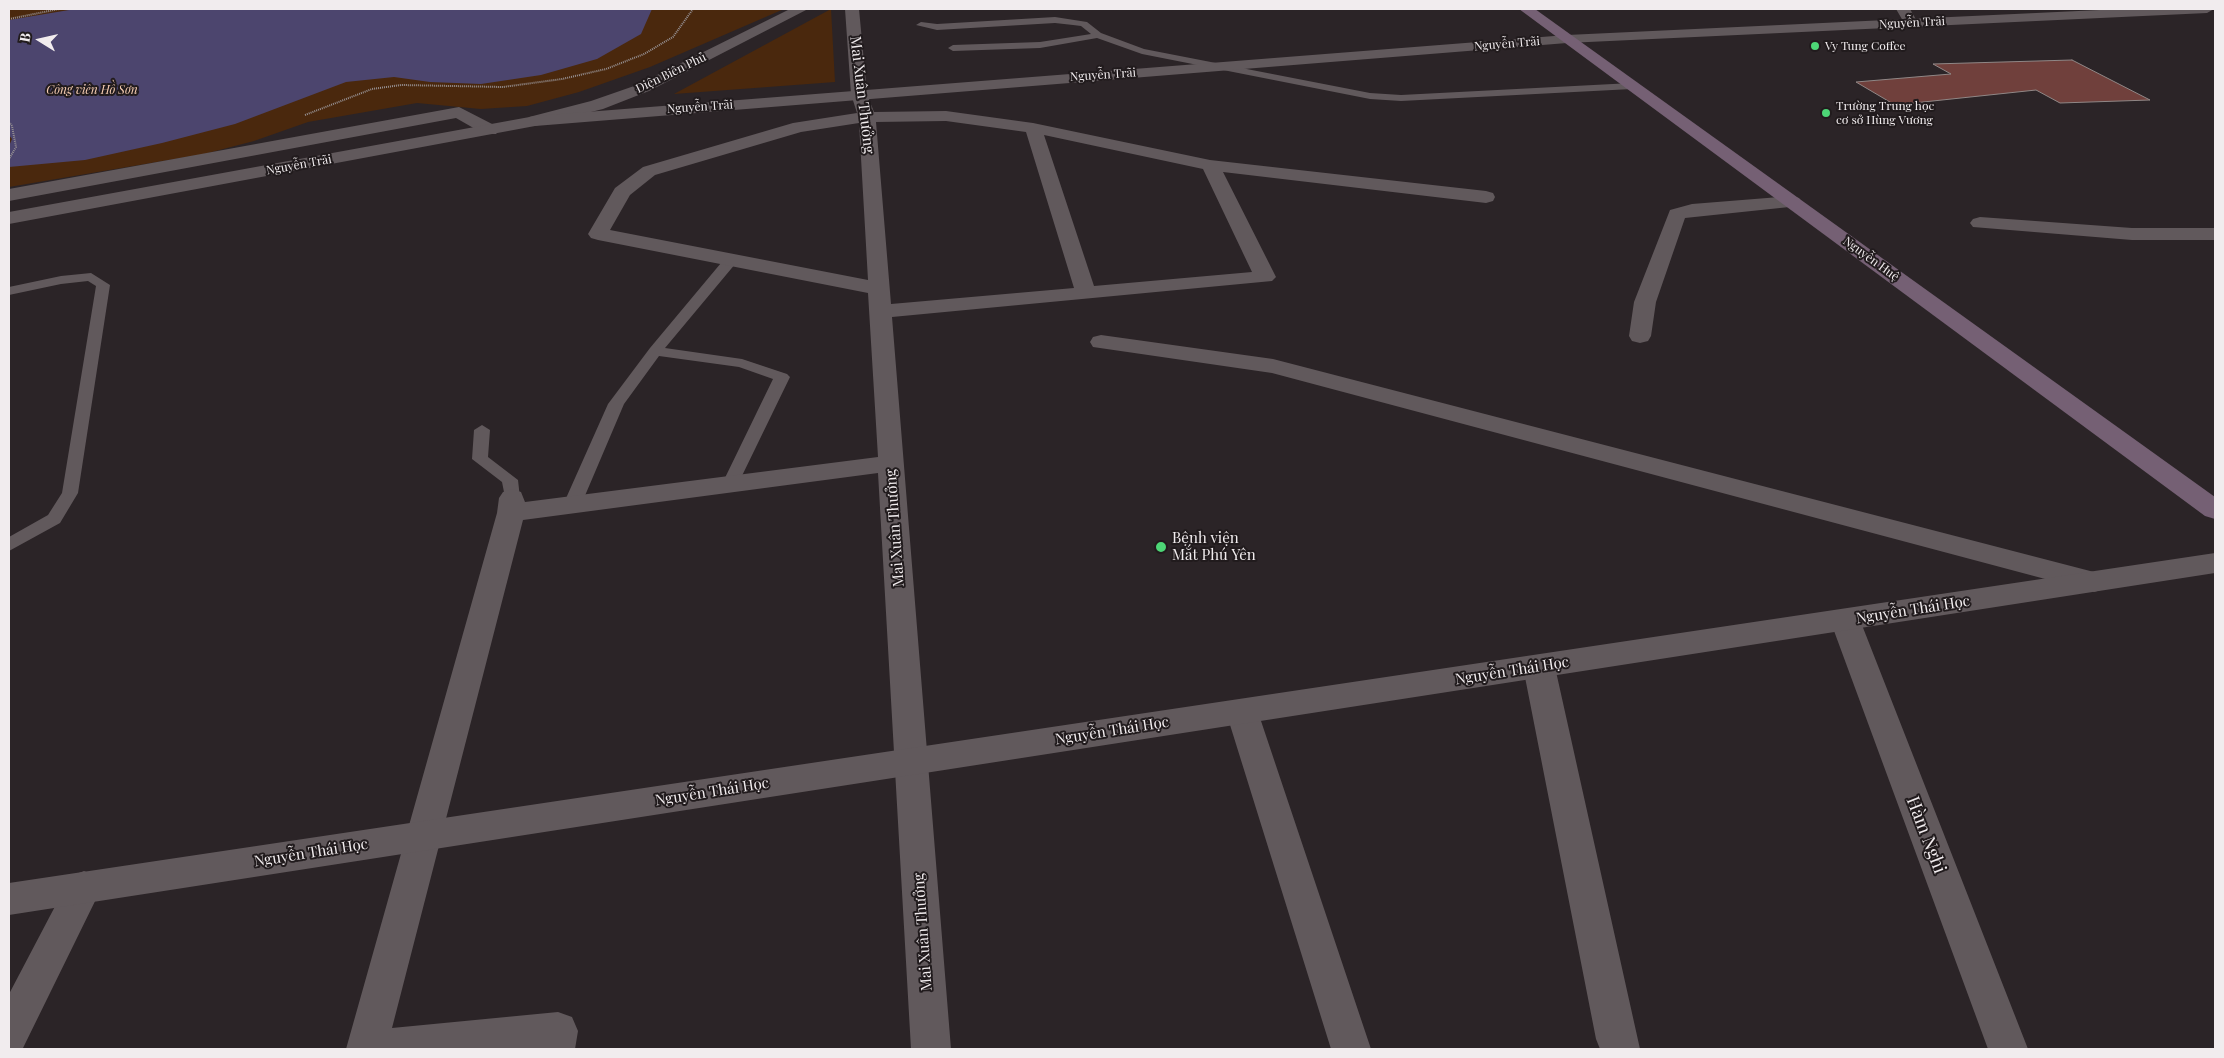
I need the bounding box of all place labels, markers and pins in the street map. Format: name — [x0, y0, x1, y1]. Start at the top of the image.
place label: Vy Tung Coffee — [1825, 39, 1906, 53]
marker: Vy Tung Coffee — [1809, 40, 1821, 52]
place label: Trường Trung học cơ sở Hùng Vương — [1836, 99, 1934, 127]
marker: Trường Trung học cơ sở Hùng Vương — [1820, 107, 1832, 119]
place label: Bệnh viện Mắt Phú Yên — [1172, 529, 1256, 564]
marker: Bệnh viện Mắt Phú Yên — [1154, 540, 1168, 554]

